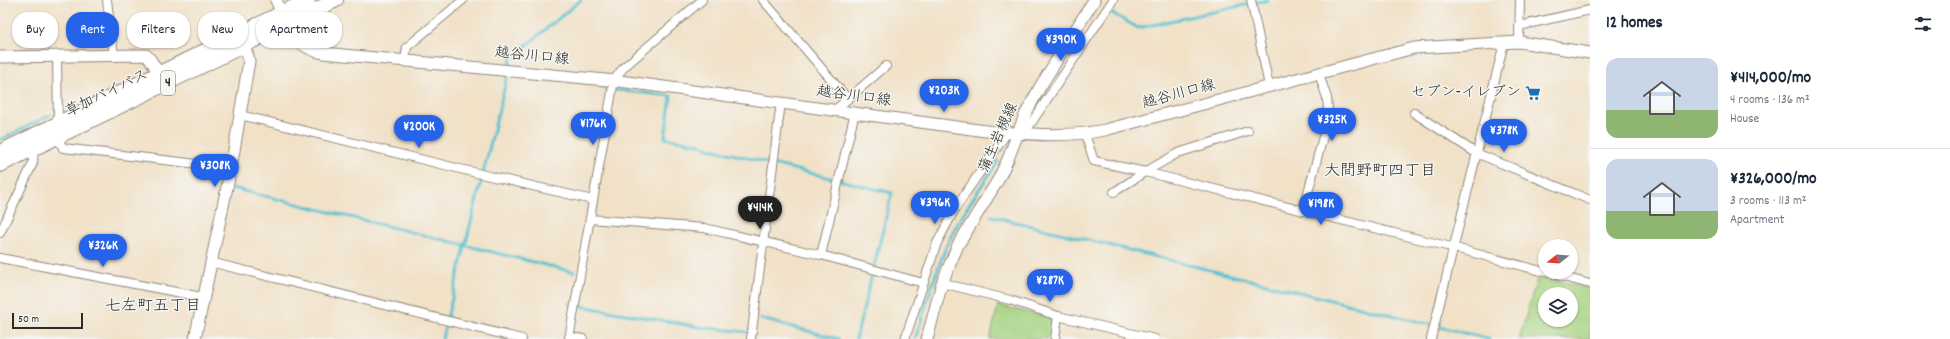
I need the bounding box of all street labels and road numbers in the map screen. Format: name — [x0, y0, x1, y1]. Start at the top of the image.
street label: 越谷川口線 — [494, 42, 570, 72]
street label: 草加バイパス — [62, 64, 152, 124]
road number: 4 — [161, 71, 175, 95]
street label: 越谷川口線 — [1140, 75, 1218, 115]
street label: 越谷川口線 — [815, 81, 893, 113]
street label: 蒲生岩槻線 — [974, 99, 1024, 177]

